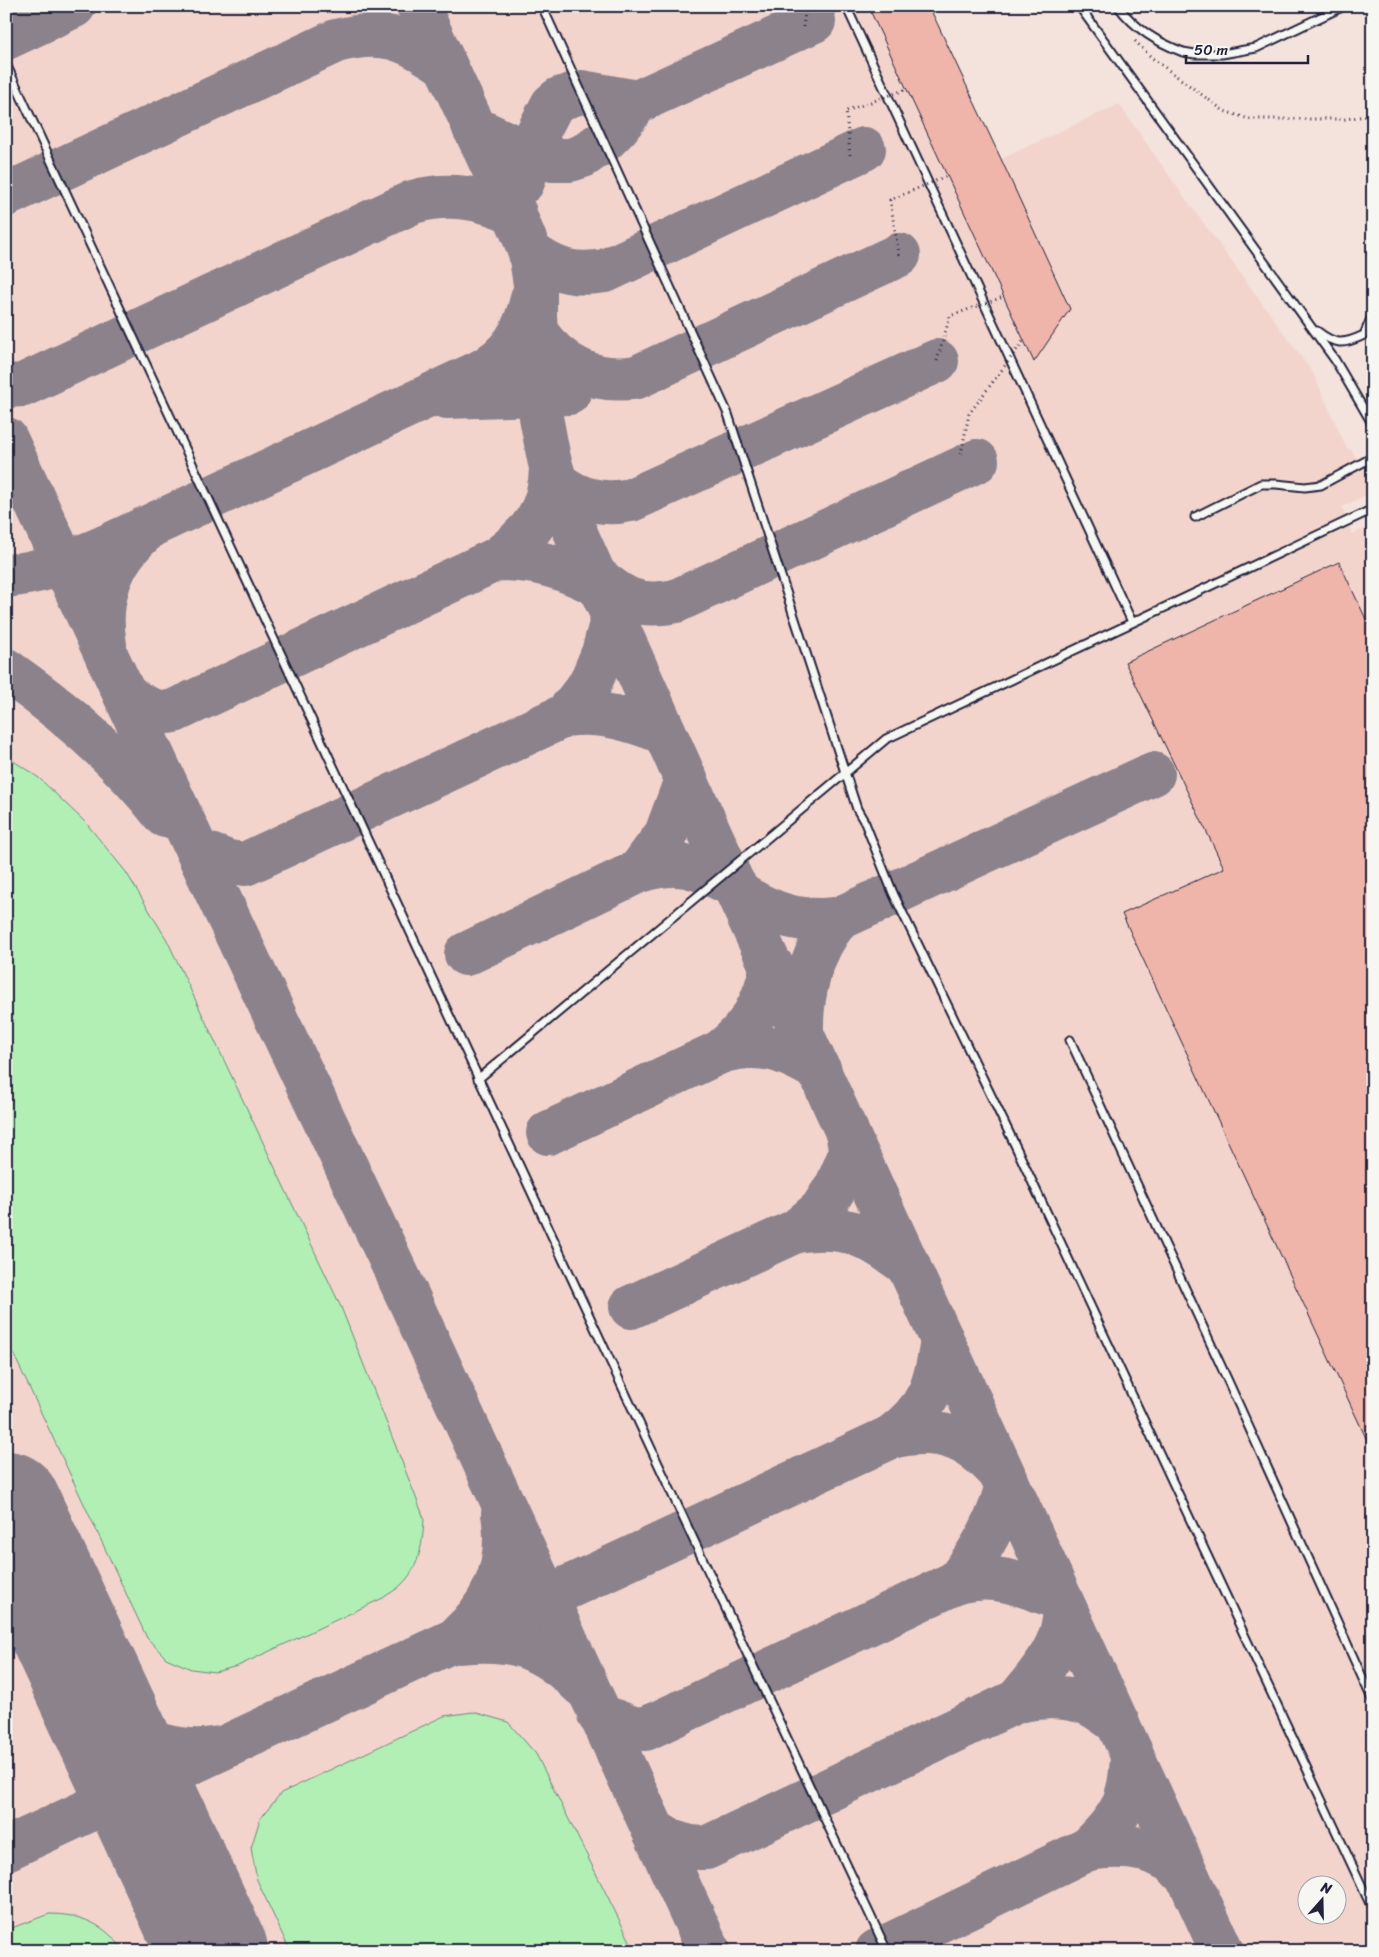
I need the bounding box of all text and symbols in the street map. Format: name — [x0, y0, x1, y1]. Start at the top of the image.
scale bar — [1186, 32, 1309, 64]
text: 50 m — [1194, 37, 1229, 63]
north arrow — [1296, 1874, 1346, 1924]
text: N — [1317, 1875, 1335, 1902]

